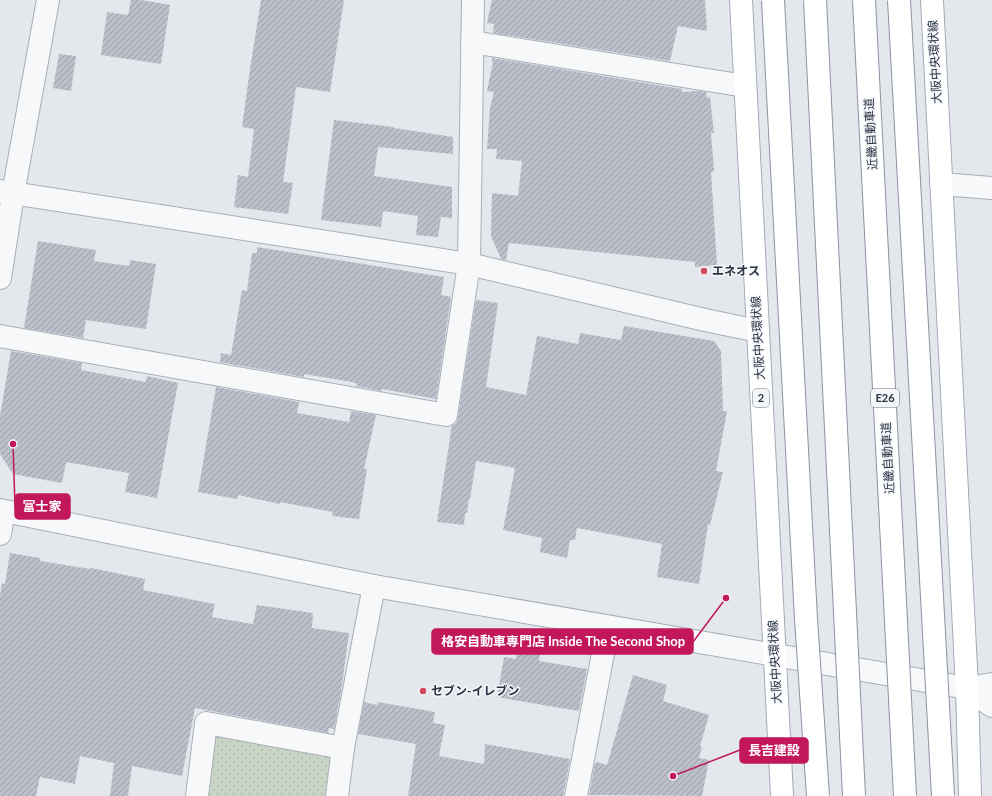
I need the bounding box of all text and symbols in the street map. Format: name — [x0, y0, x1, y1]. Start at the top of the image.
street label: 大阪中央環状線 — [925, 20, 944, 104]
street label: 近畿自動車道 — [861, 98, 880, 170]
place label: エネオス — [712, 263, 760, 278]
marker: エネオス — [699, 266, 709, 276]
street label: 大阪中央環状線 — [748, 296, 767, 380]
road number: 2 — [753, 389, 769, 407]
road number: E26 — [871, 389, 899, 407]
street label: 近畿自動車道 — [878, 422, 897, 494]
callout: 富士家 — [15, 494, 70, 519]
text: 富士家 — [22, 498, 62, 514]
street label: 大阪中央環状線 — [765, 620, 784, 704]
callout: 格安自動車専門店 Inside The Second Shop — [432, 629, 693, 654]
text: 格安自動車専門店 Inside The Second Shop — [441, 633, 685, 649]
place label: セブン-イレブン — [431, 683, 519, 698]
marker: セブン-イレブン — [418, 686, 428, 696]
callout: 長吉建設 — [740, 738, 808, 763]
text: 長吉建設 — [748, 742, 800, 758]

